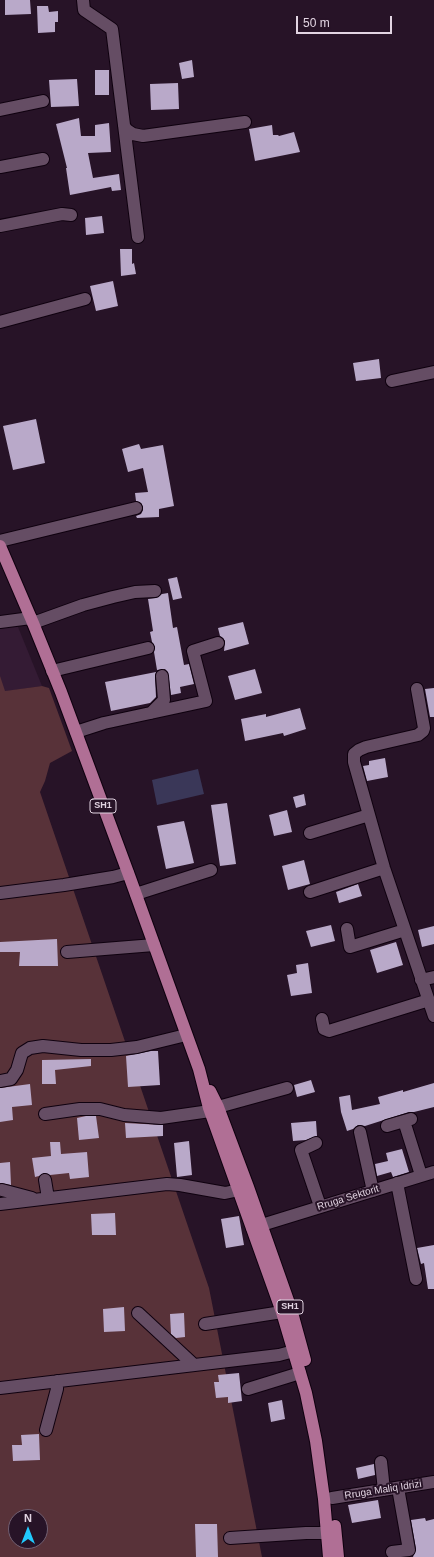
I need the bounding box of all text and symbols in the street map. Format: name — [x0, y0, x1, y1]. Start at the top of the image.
scale bar — [298, 8, 394, 34]
text: 50 m — [303, 16, 330, 30]
road number: SH1 — [90, 799, 116, 813]
street label: Rruga Sektorit — [316, 1183, 380, 1213]
road number: SH1 — [277, 1300, 303, 1314]
street label: Rruga Maliq Idrizi — [344, 1478, 422, 1502]
north arrow — [8, 1509, 48, 1549]
text: N — [24, 1512, 32, 1524]

